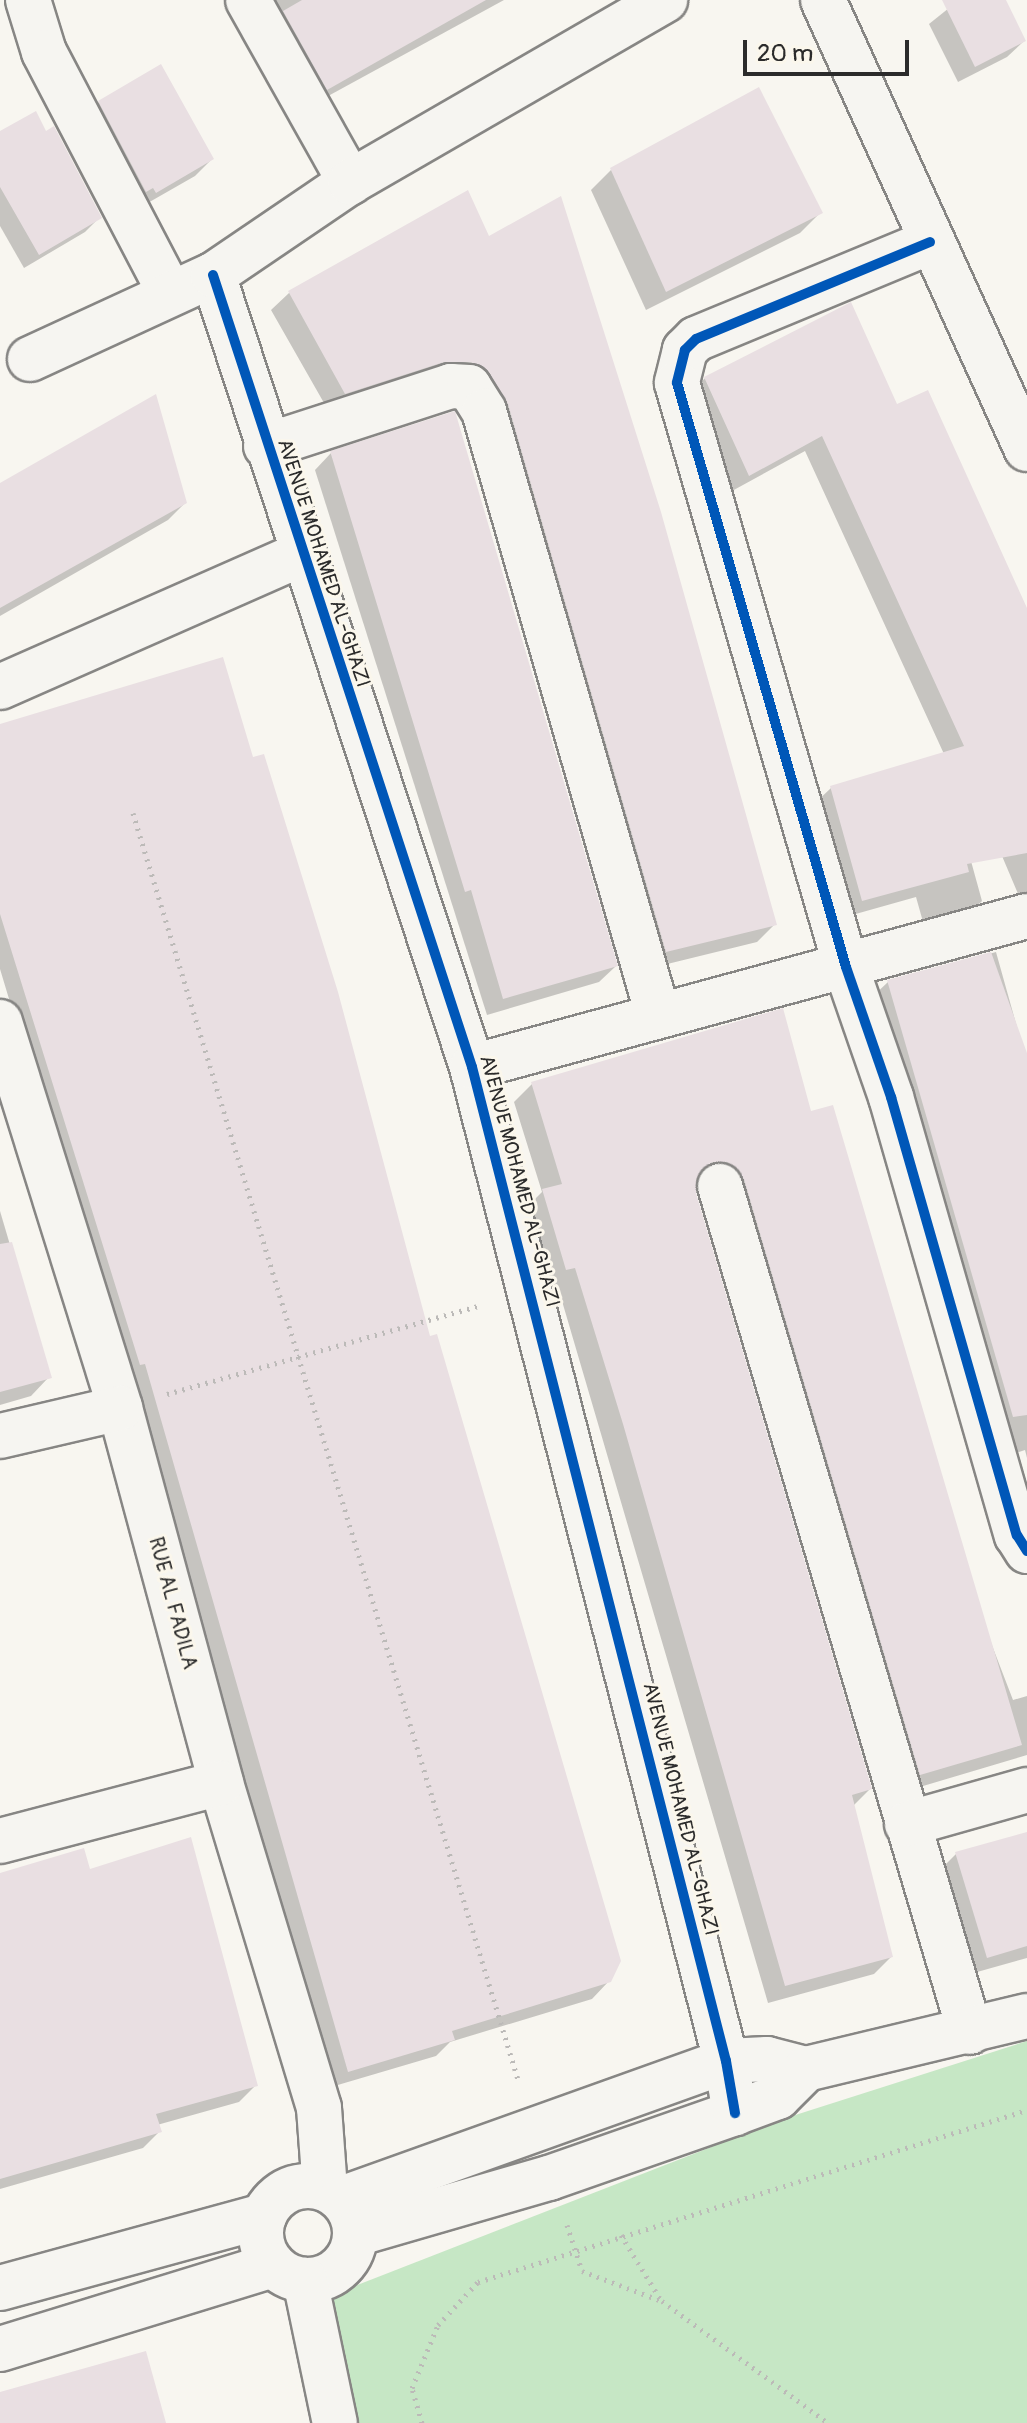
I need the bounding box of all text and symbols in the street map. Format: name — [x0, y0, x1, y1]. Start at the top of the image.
scale bar — [747, 24, 913, 74]
text: 20 m — [757, 39, 813, 68]
street label: AVENUE MOHAMED AL-GHAZI — [272, 436, 376, 690]
street label: AVENUE MOHAMED AL-GHAZI — [475, 1052, 565, 1310]
street label: RUE AL FADILA — [144, 1534, 202, 1672]
street label: AVENUE MOHAMED AL-GHAZI — [638, 1680, 724, 1938]

